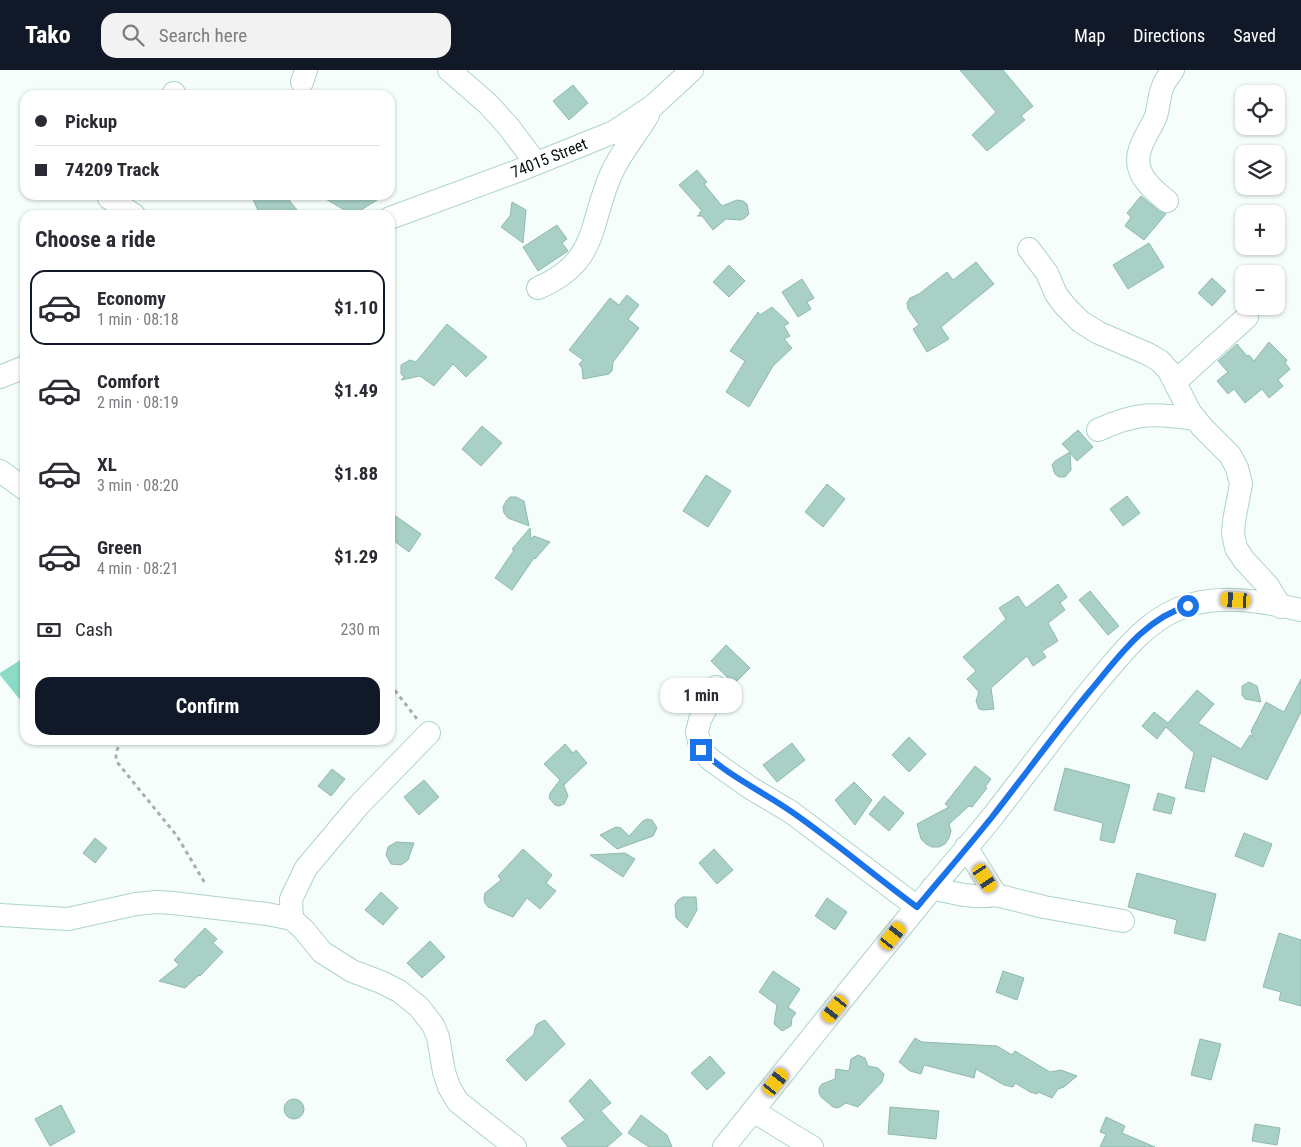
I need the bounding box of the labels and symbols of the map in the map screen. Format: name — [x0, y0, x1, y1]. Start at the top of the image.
street label: 74015 Street — [508, 134, 590, 182]
car — [1220, 592, 1251, 608]
route start — [1177, 595, 1199, 617]
callout: 1 min — [660, 678, 742, 712]
route end — [690, 739, 712, 761]
car — [970, 861, 999, 895]
car — [877, 920, 908, 952]
car — [819, 993, 850, 1025]
car — [760, 1066, 791, 1098]

